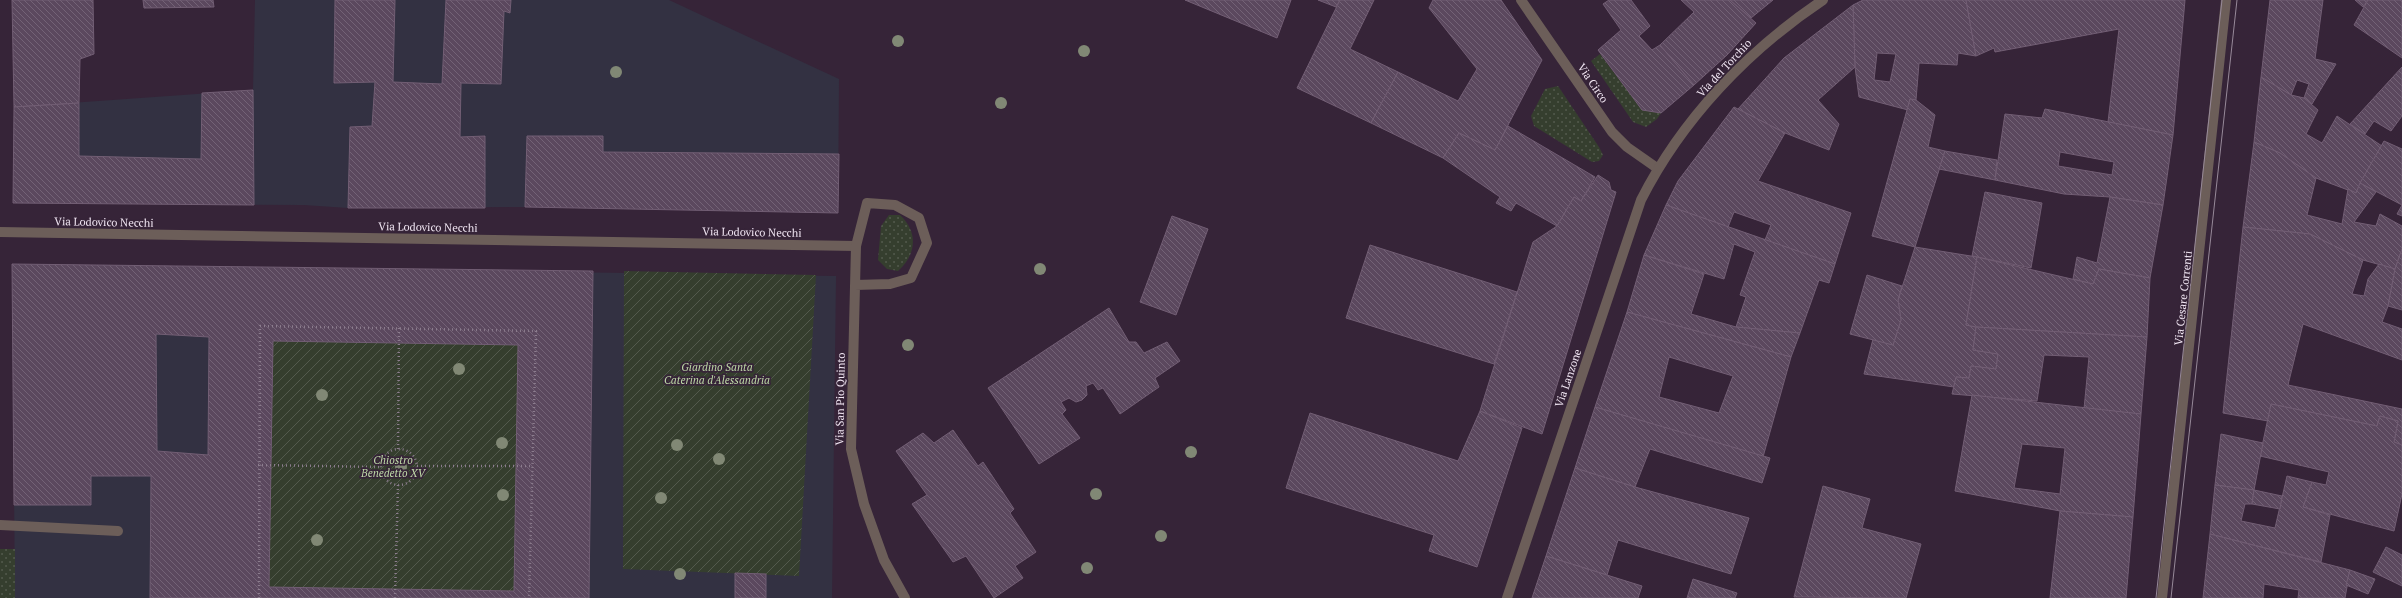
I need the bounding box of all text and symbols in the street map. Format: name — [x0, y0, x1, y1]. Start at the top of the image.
street label: Via del Torchio — [1694, 36, 1754, 100]
street label: Via Circo — [1575, 61, 1611, 105]
street label: Via Lodovico Necchi — [54, 214, 154, 230]
street label: Via Lodovico Necchi — [378, 219, 478, 235]
street label: Via Lodovico Necchi — [702, 224, 802, 240]
street label: Via Cesare Correnti — [2171, 250, 2195, 346]
street label: Via Lanzone — [1552, 347, 1585, 409]
street label: Via San Pio Quinto — [832, 352, 848, 446]
park label: Giardino Santa Caterina d'Alessandria — [664, 360, 770, 387]
park label: Chiostro Benedetto XV — [360, 453, 427, 480]

